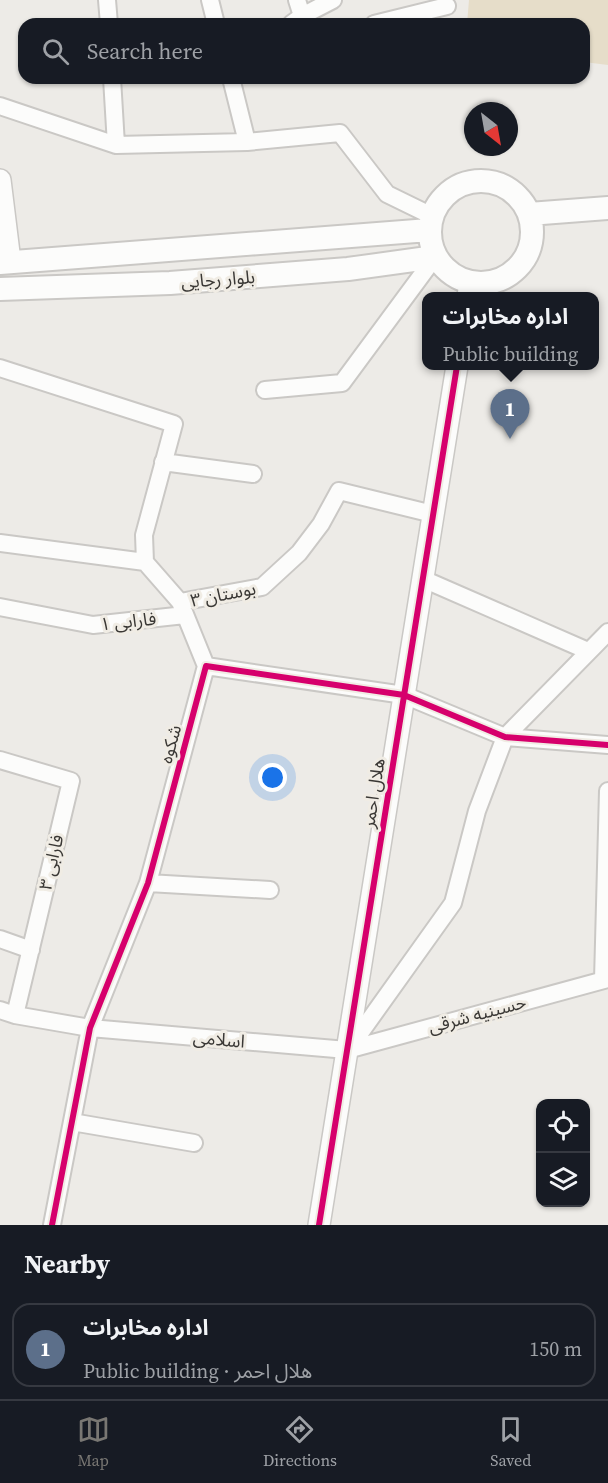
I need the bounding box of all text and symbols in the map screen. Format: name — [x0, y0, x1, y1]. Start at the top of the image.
search box — [18, 18, 590, 84]
icon: search — [39, 35, 72, 68]
text: Search here — [87, 36, 203, 66]
north arrow — [464, 102, 518, 156]
street label: بلوار رجایی — [180, 264, 256, 294]
popup — [422, 292, 599, 370]
text: اداره مخابرات — [443, 301, 568, 331]
text: Public building — [443, 340, 578, 368]
pin: 1 — [490, 390, 530, 439]
street label: بوستان ٣ — [188, 575, 258, 613]
street label: فارابی ۱ — [99, 606, 157, 636]
street label: شکوه — [153, 722, 187, 766]
street label: هلال احمر — [355, 756, 391, 831]
your location — [258, 763, 287, 792]
street label: فارابی ۳ — [32, 832, 70, 892]
street label: حسینیه شرقی — [425, 989, 529, 1039]
street label: اسلامی — [192, 1024, 246, 1054]
map controls — [536, 1099, 590, 1207]
button: locate — [536, 1099, 590, 1153]
button: layers — [536, 1153, 590, 1207]
text: Nearby — [24, 1246, 110, 1282]
text: اداره مخابرات — [83, 1312, 209, 1342]
text: 1 — [40, 1335, 51, 1363]
text: 150 m — [529, 1335, 582, 1363]
text: Public building · هلال احمر — [83, 1357, 312, 1385]
tab: Map — [77, 1413, 110, 1471]
tab: Directions — [263, 1413, 337, 1471]
tab: Saved — [490, 1413, 531, 1471]

